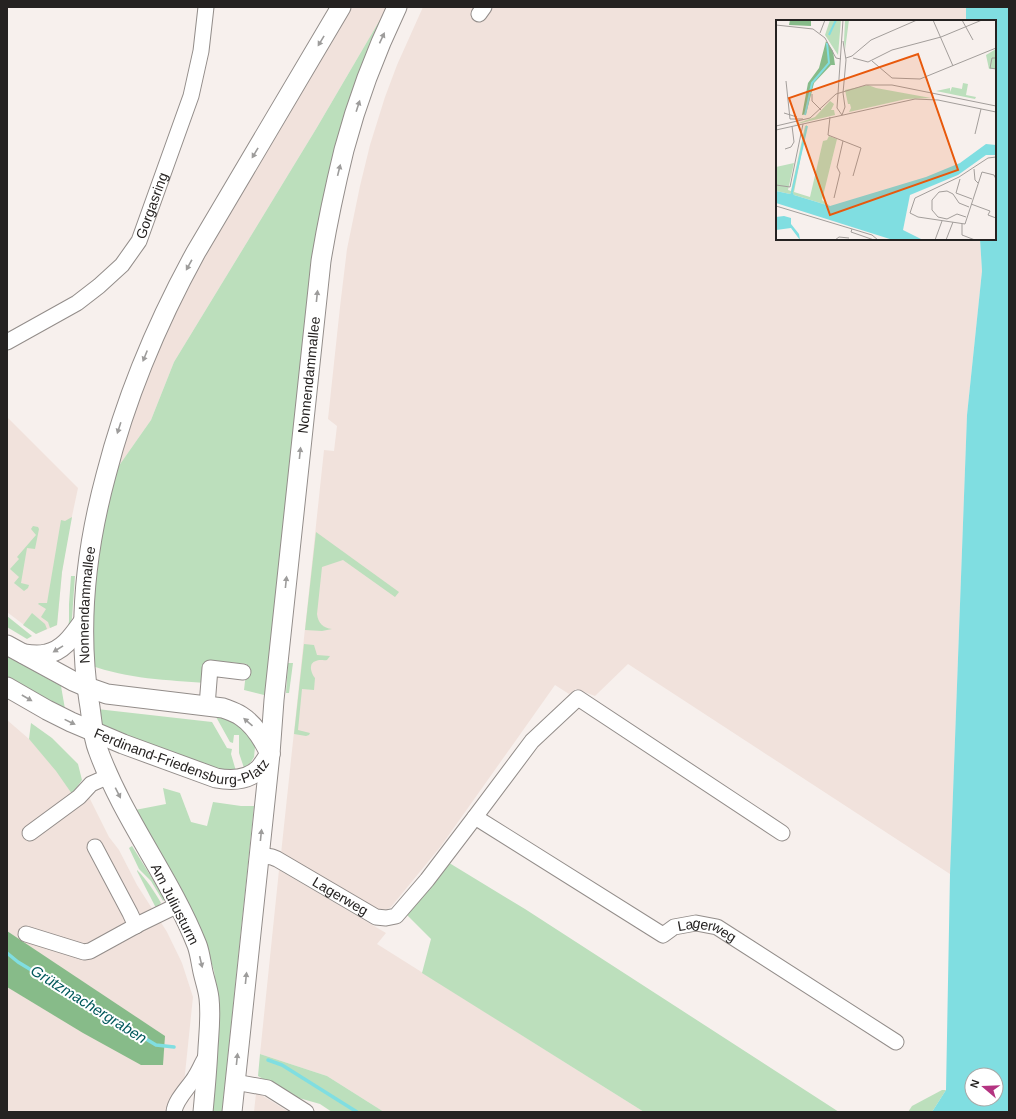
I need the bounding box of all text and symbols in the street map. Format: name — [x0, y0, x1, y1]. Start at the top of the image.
inset map — [776, 20, 996, 240]
one-way arrow — [379, 33, 385, 44]
one-way arrow — [317, 35, 324, 47]
one-way arrow — [355, 99, 361, 111]
one-way arrow — [251, 147, 258, 158]
one-way arrow — [337, 164, 343, 176]
street label: Gorgasring — [132, 170, 171, 241]
one-way arrow — [185, 259, 192, 271]
one-way arrow — [314, 290, 320, 302]
street label: Nonnendammallee — [295, 315, 323, 434]
one-way arrow — [142, 350, 148, 362]
one-way arrow — [116, 422, 122, 434]
one-way arrow — [297, 447, 303, 459]
street label: Nonnendammallee — [76, 545, 98, 664]
one-way arrow — [283, 576, 290, 588]
one-way arrow — [52, 645, 64, 652]
one-way arrow — [21, 695, 33, 702]
one-way arrow — [243, 718, 253, 727]
one-way arrow — [65, 719, 76, 725]
street label: Ferdinand-Friedensburg-Platz — [92, 725, 272, 788]
one-way arrow — [114, 788, 121, 799]
one-way arrow — [258, 829, 265, 841]
street label: Am Juliusturm — [148, 861, 202, 947]
street label: Lagerweg — [310, 874, 371, 919]
street label: Lagerweg — [676, 915, 739, 945]
one-way arrow — [198, 956, 204, 968]
water label: Grützmachergraben — [28, 961, 150, 1047]
one-way arrow — [243, 972, 249, 984]
one-way arrow — [234, 1053, 240, 1066]
north arrow — [964, 1067, 1004, 1107]
text: N — [968, 1078, 982, 1089]

